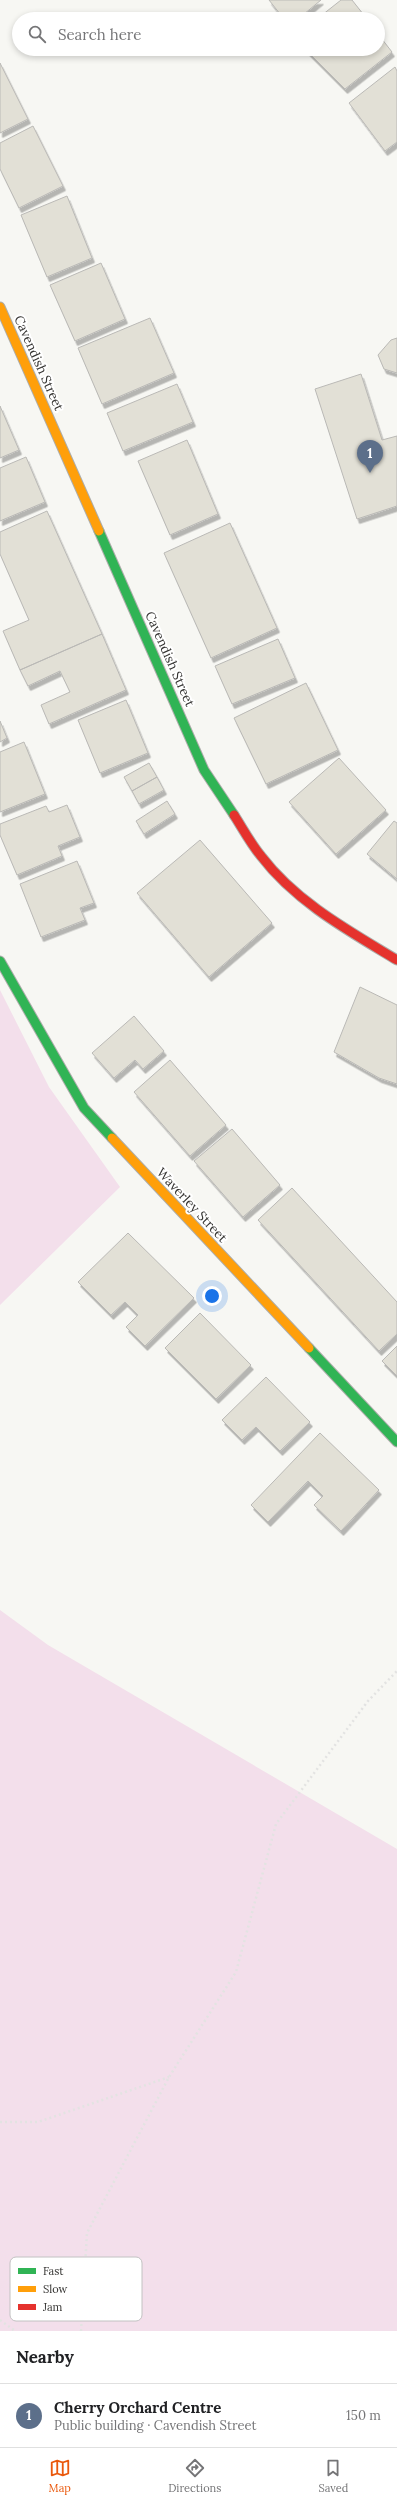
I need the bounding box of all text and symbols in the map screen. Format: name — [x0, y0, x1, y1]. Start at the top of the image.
search box — [12, 12, 385, 56]
icon: search — [26, 23, 48, 45]
text: Search here — [58, 25, 141, 44]
street label: Cavendish Street — [10, 313, 68, 413]
pin: 1 — [357, 440, 383, 473]
street label: Cavendish Street — [141, 609, 199, 709]
street label: Waverley Street — [153, 1164, 231, 1246]
your location — [202, 1286, 222, 1306]
legend — [10, 2257, 142, 2321]
text: Fast — [43, 2264, 64, 2278]
text: Slow — [43, 2282, 68, 2296]
text: Jam — [42, 2300, 63, 2314]
text: Nearby — [16, 2346, 74, 2368]
text: Cherry Orchard Centre — [54, 2398, 221, 2417]
text: 1 — [26, 2407, 32, 2424]
text: 150 m — [346, 2407, 381, 2424]
text: Public building · Cavendish Street — [54, 2417, 256, 2434]
tab: Map — [49, 2457, 71, 2495]
tab: Directions — [168, 2457, 221, 2495]
tab: Saved — [319, 2457, 348, 2495]

